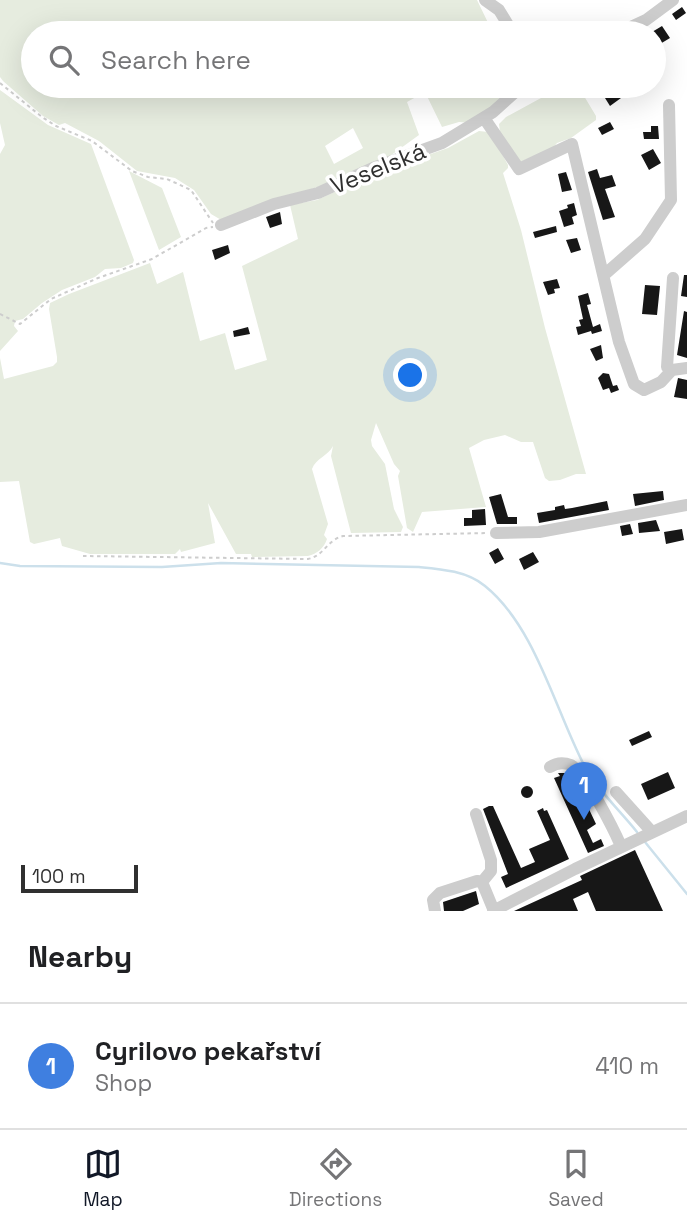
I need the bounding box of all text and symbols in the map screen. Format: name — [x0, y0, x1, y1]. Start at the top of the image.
search box — [21, 21, 666, 98]
icon: search — [45, 41, 83, 79]
text: Search here — [101, 43, 251, 77]
street label: Veselská — [326, 135, 430, 201]
your location — [393, 358, 427, 392]
pin: 1 — [561, 762, 607, 820]
scale bar — [21, 862, 138, 894]
text: 100 m — [32, 864, 86, 889]
text: Nearby — [28, 937, 132, 976]
text: Cyrilovo pekařství — [95, 1034, 321, 1068]
text: 1 — [46, 1051, 56, 1081]
text: 410 m — [595, 1051, 659, 1081]
text: Shop — [95, 1068, 152, 1098]
tab: Map — [83, 1145, 123, 1212]
tab: Directions — [289, 1145, 382, 1212]
tab: Saved — [548, 1145, 604, 1212]

